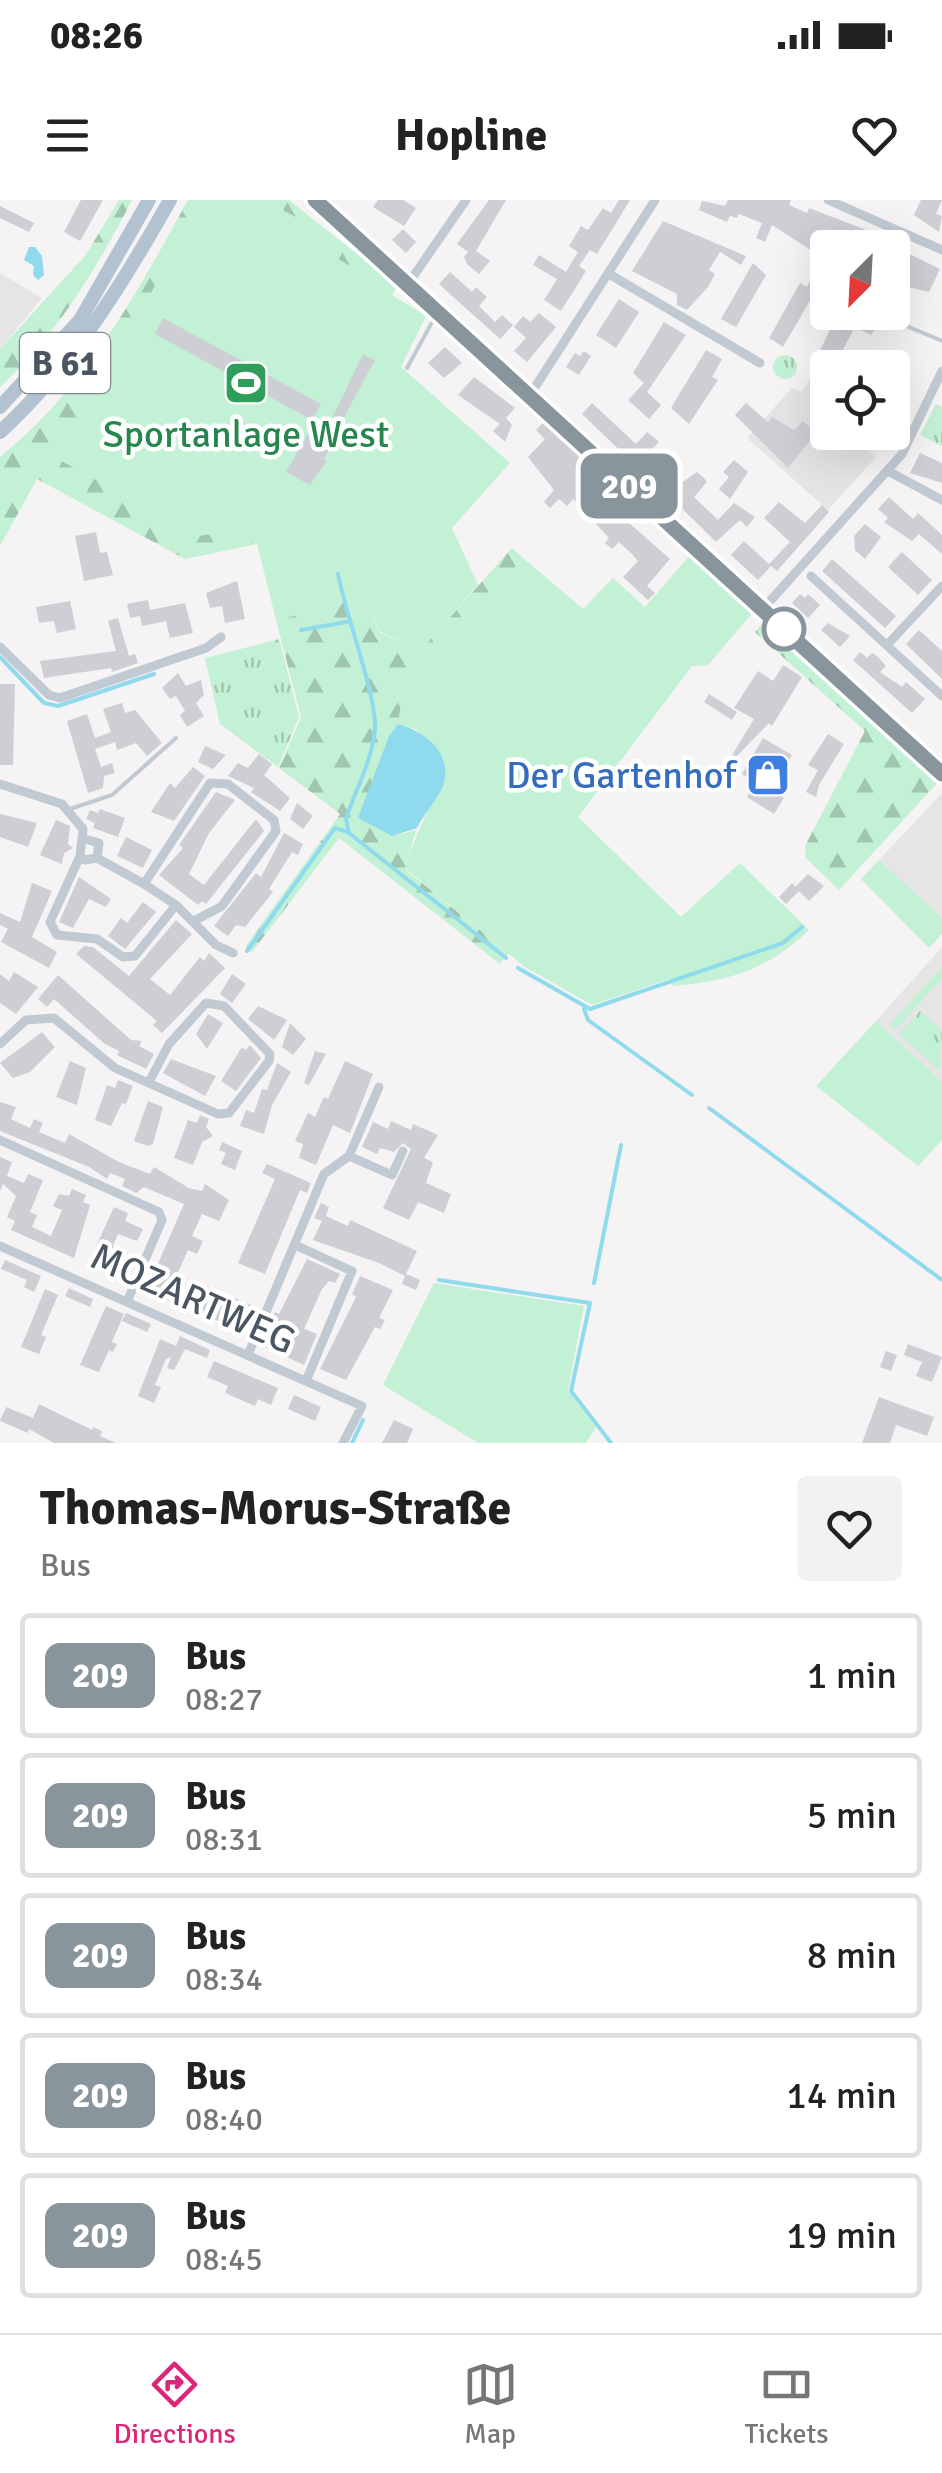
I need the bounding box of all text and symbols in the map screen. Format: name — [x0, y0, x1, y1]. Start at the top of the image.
text: 08:26 — [50, 12, 143, 59]
icon: menu — [40, 108, 95, 163]
text: Hopline — [395, 108, 547, 163]
icon: heart — [847, 108, 902, 163]
north arrow — [810, 230, 910, 330]
map controls — [810, 230, 910, 450]
road number: B 61 — [20, 333, 110, 393]
button: locate — [810, 350, 910, 450]
sports icon: Sportanlage West — [223, 360, 269, 406]
place label: Sportanlage West — [103, 411, 389, 458]
line badge: 209 — [572, 454, 686, 518]
text: 209 — [601, 465, 657, 508]
unlabelled marker — [763, 608, 805, 650]
place label: Der Gartenhof — [506, 752, 738, 799]
shop icon: Der Gartenhof — [745, 752, 791, 798]
street label: MOZARTWEG — [83, 1233, 302, 1364]
button: heart — [797, 1476, 902, 1581]
text: Thomas-Morus-Straße — [40, 1479, 511, 1538]
text: Bus — [40, 1546, 91, 1585]
text: Bus — [185, 1633, 246, 1680]
text: 1 min — [807, 1652, 897, 1699]
text: 209 — [72, 1654, 128, 1697]
text: 08:27 — [185, 1680, 263, 1719]
text: Bus — [185, 1773, 246, 1820]
text: 5 min — [807, 1792, 897, 1839]
text: 209 — [72, 1794, 128, 1837]
text: 08:31 — [185, 1820, 263, 1859]
text: Bus — [185, 1913, 246, 1960]
text: 8 min — [807, 1932, 897, 1979]
text: 209 — [72, 1934, 128, 1977]
text: 08:34 — [185, 1960, 263, 1999]
text: Bus — [185, 2053, 246, 2100]
text: 14 min — [786, 2072, 897, 2119]
text: 209 — [72, 2074, 128, 2117]
text: 08:40 — [185, 2100, 263, 2139]
text: Bus — [185, 2193, 246, 2240]
text: 19 min — [786, 2212, 897, 2259]
text: 209 — [72, 2214, 128, 2257]
text: 08:45 — [185, 2240, 263, 2279]
tab: Directions — [113, 2357, 236, 2451]
tab: Map — [463, 2357, 518, 2451]
tab: Tickets — [744, 2357, 829, 2451]

